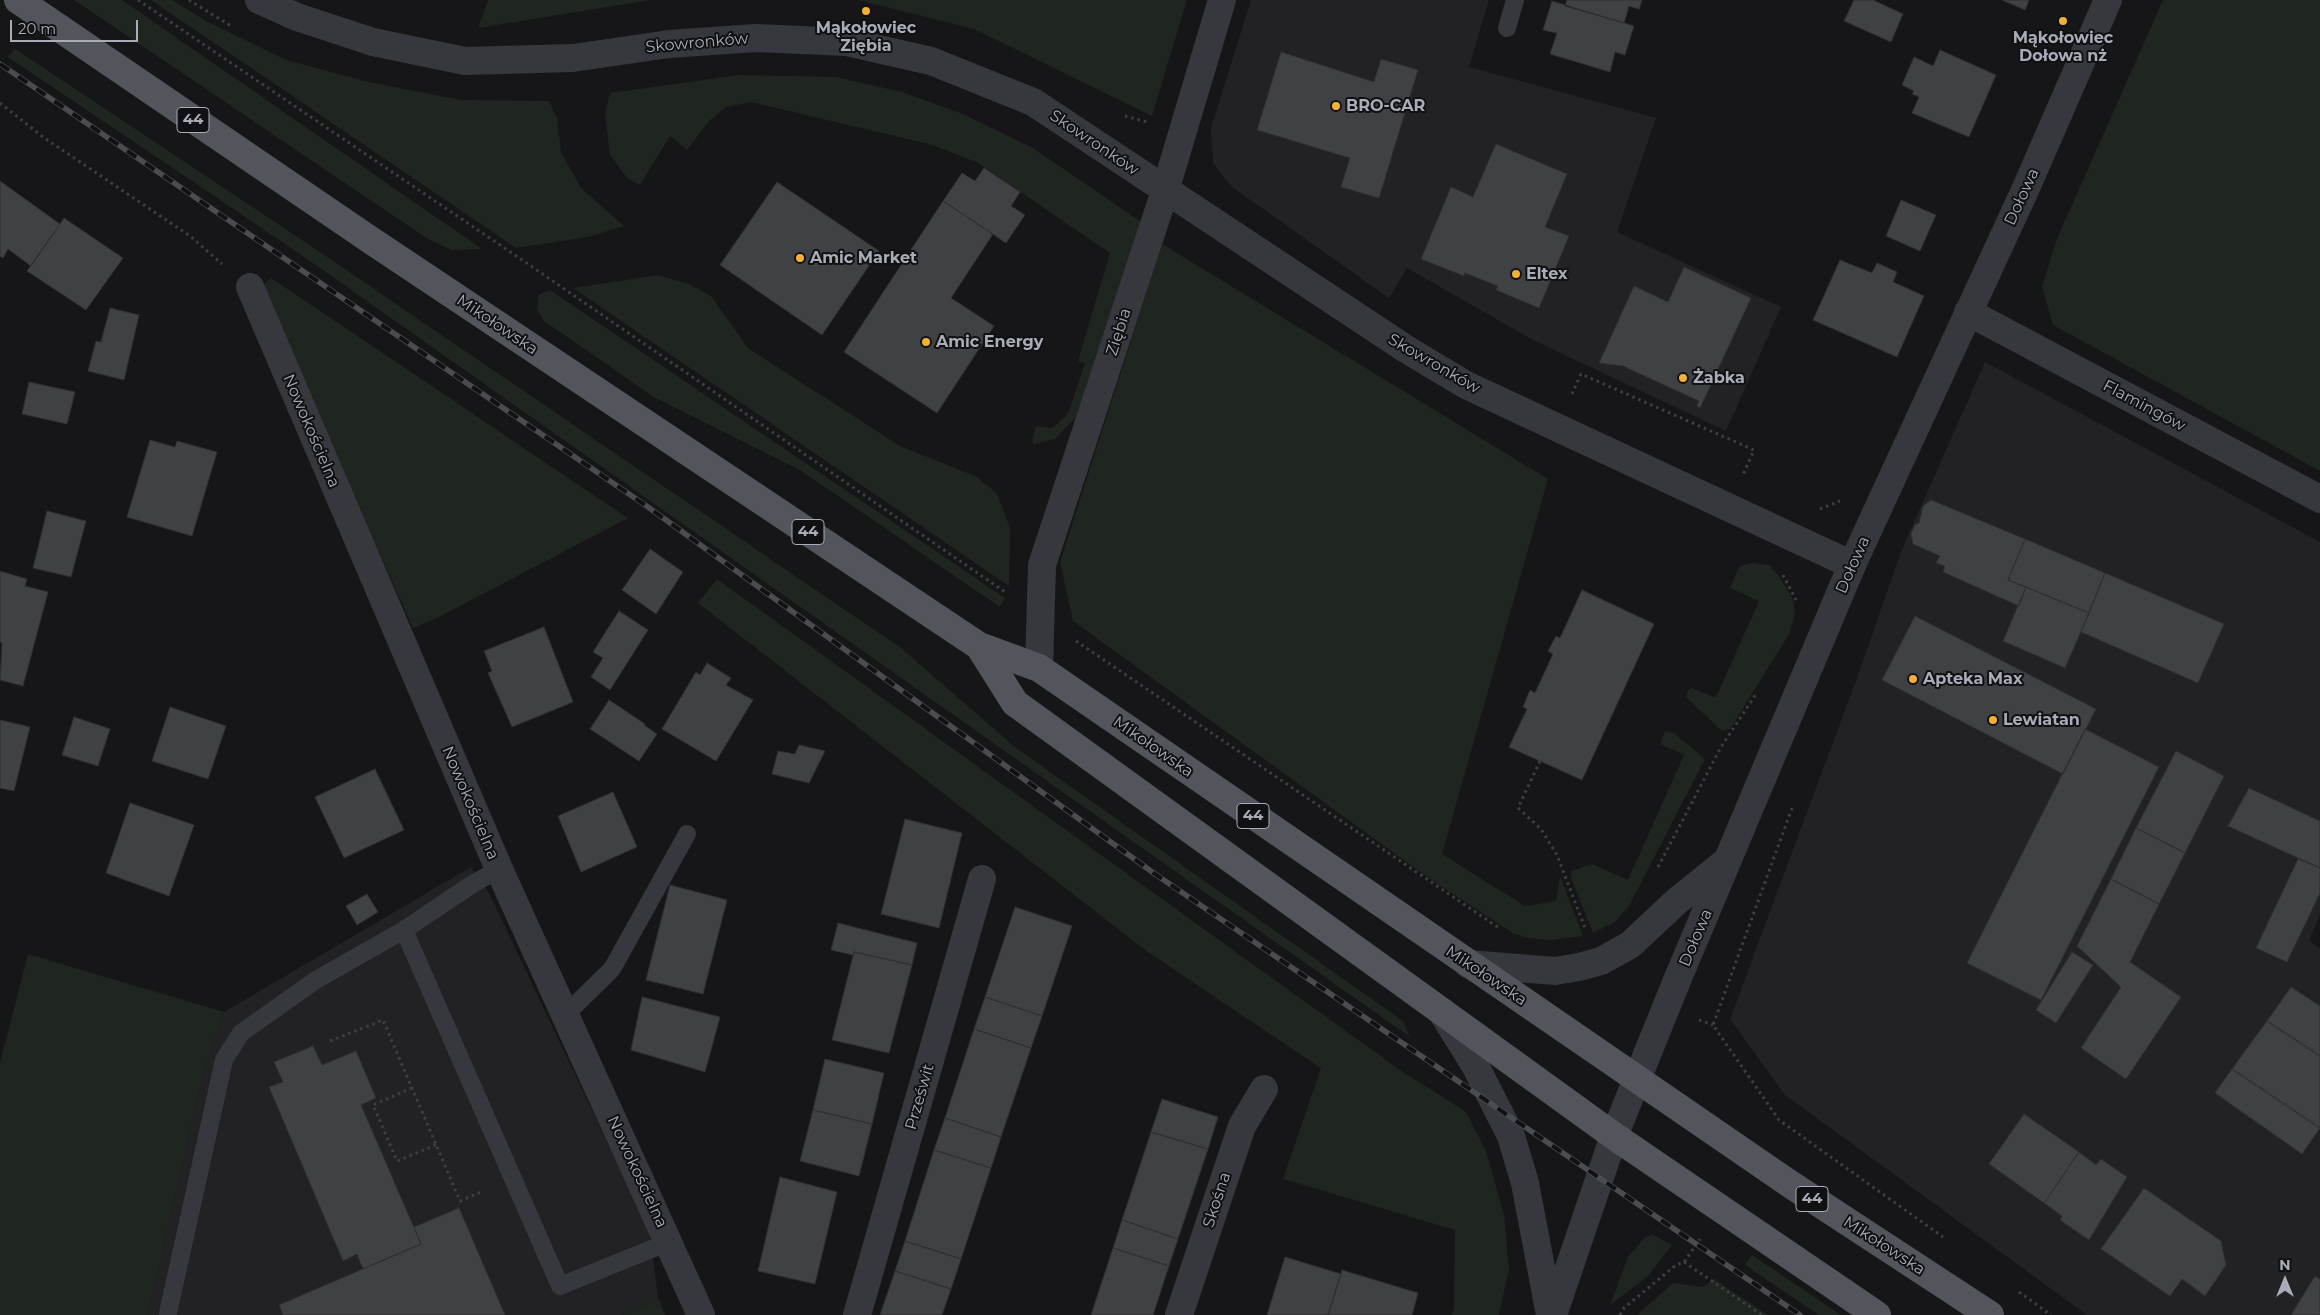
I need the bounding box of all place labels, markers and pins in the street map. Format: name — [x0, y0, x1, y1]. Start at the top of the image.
marker: Mąkołowiec Ziębia — [860, 5, 872, 17]
marker: Mąkołowiec Dołowa nż — [2057, 15, 2069, 27]
place label: Mąkołowiec Ziębia — [816, 18, 916, 56]
place label: Mąkołowiec Dołowa nż — [2013, 28, 2113, 66]
place label: BRO-CAR — [1346, 96, 1425, 116]
marker: BRO-CAR — [1330, 100, 1342, 112]
place label: Amic Market — [810, 248, 917, 268]
marker: Amic Market — [794, 252, 806, 264]
place label: Eltex — [1526, 264, 1568, 284]
marker: Eltex — [1510, 268, 1522, 280]
place label: Amic Energy — [936, 332, 1043, 352]
marker: Amic Energy — [920, 336, 932, 348]
place label: Żabka — [1693, 368, 1745, 388]
marker: Żabka — [1677, 372, 1689, 384]
place label: Apteka Max — [1923, 669, 2022, 689]
marker: Apteka Max — [1907, 673, 1919, 685]
place label: Lewiatan — [2003, 710, 2080, 730]
marker: Lewiatan — [1987, 714, 1999, 726]

